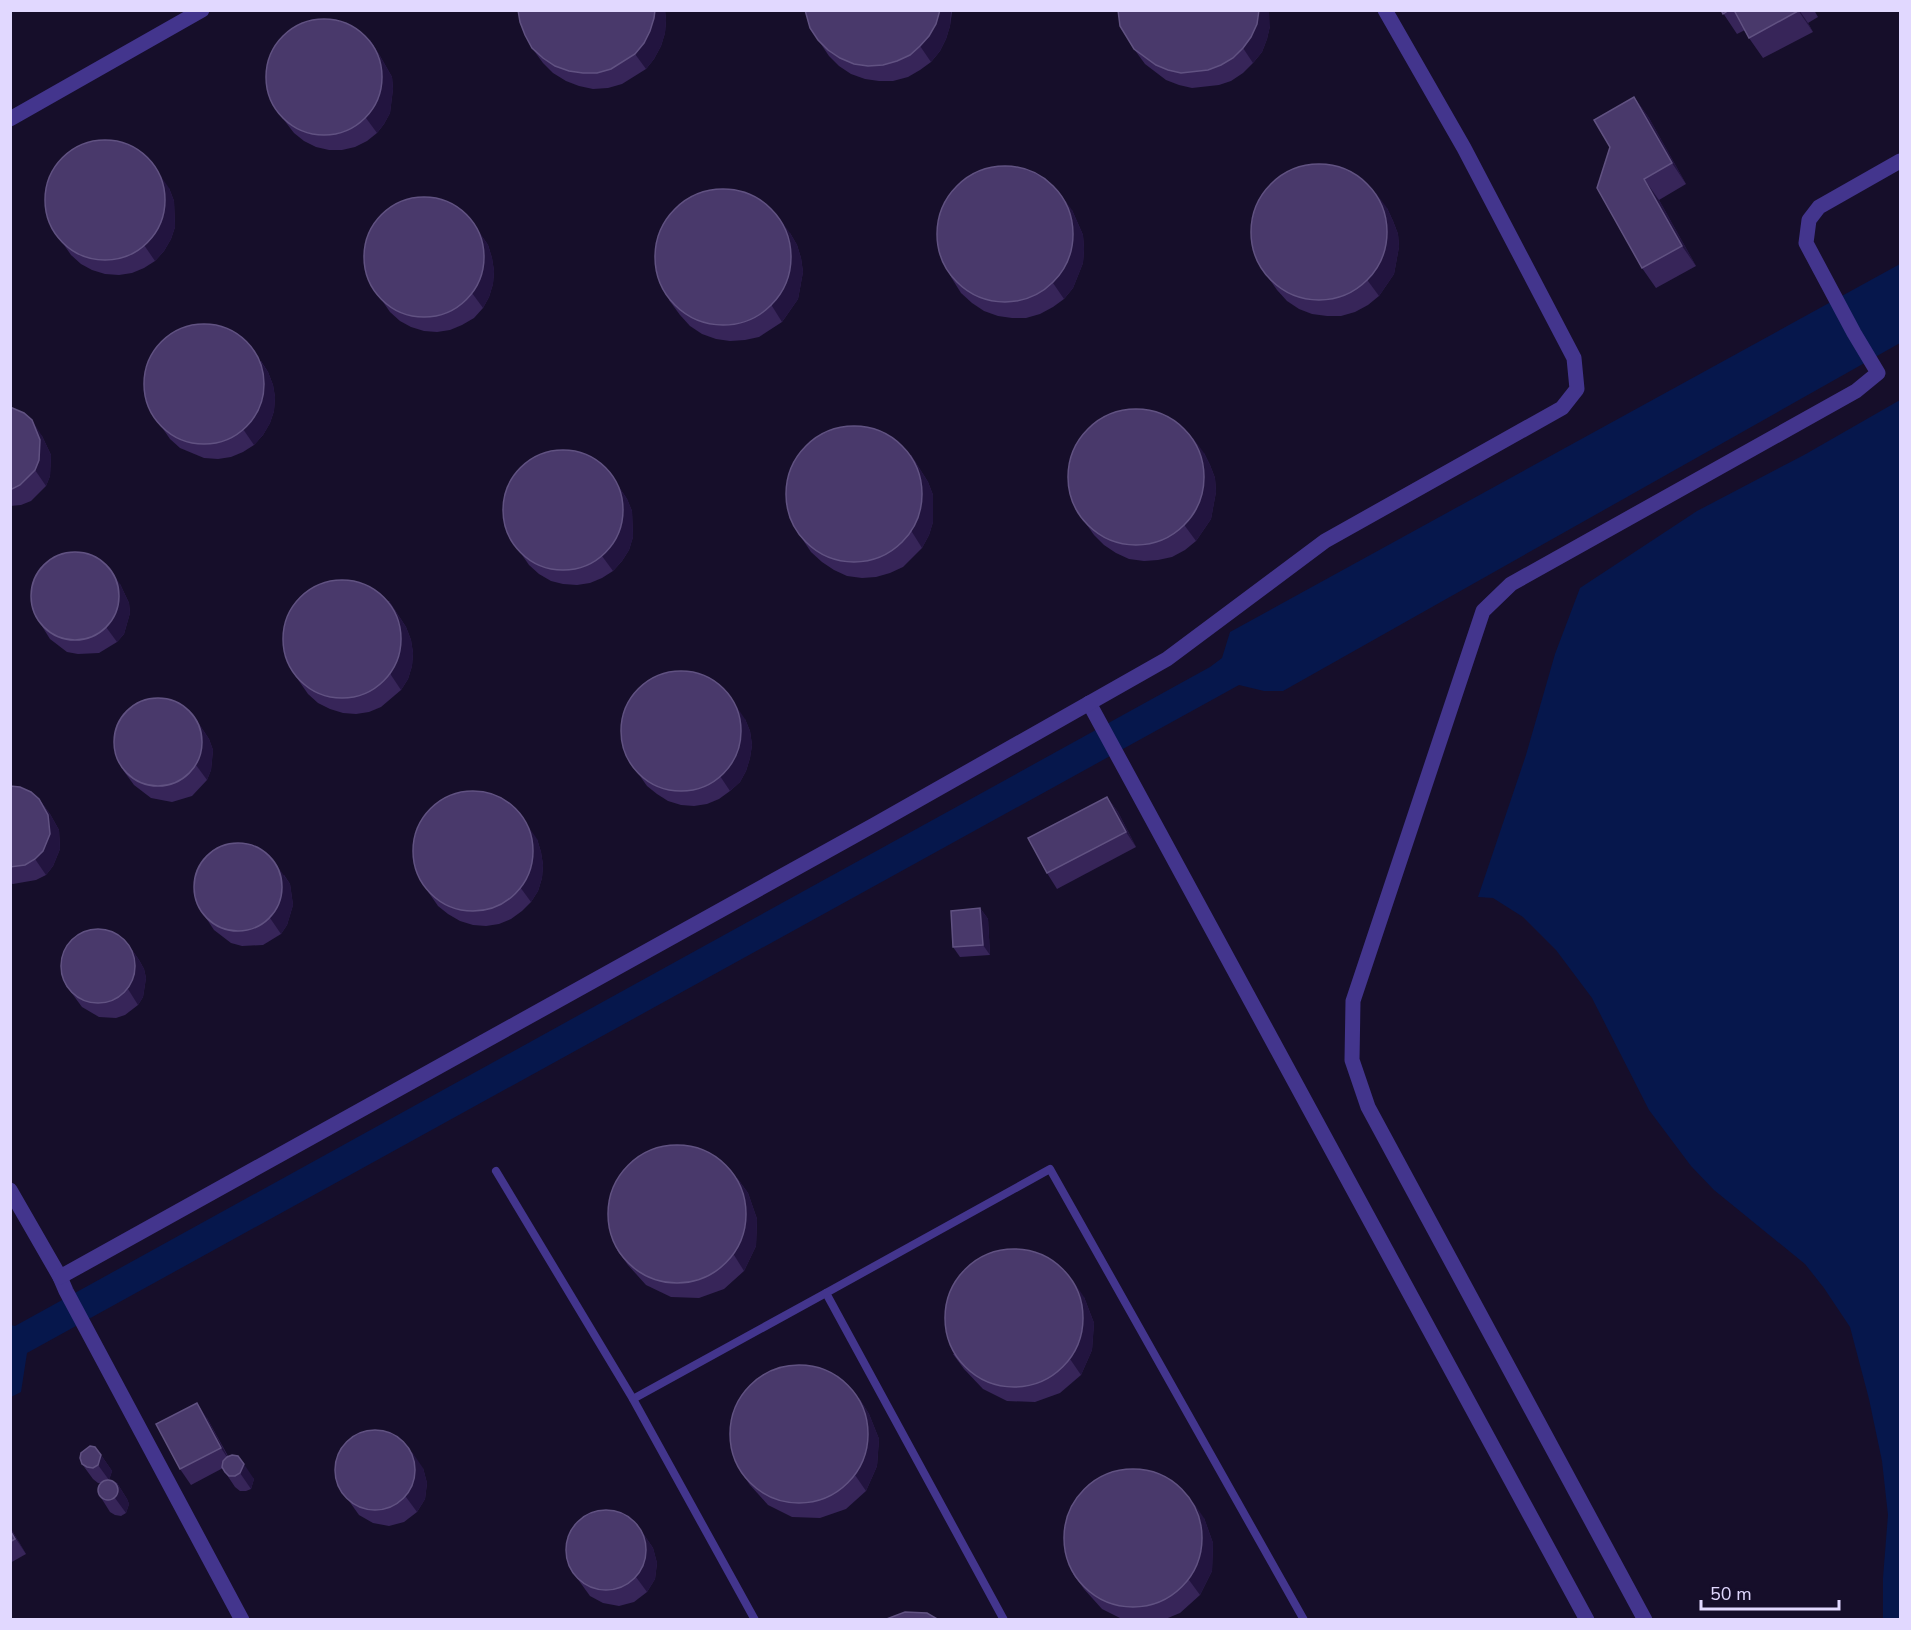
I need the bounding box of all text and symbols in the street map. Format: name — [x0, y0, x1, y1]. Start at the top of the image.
scale bar — [1701, 1573, 1839, 1611]
text: 50 m — [1710, 1582, 1752, 1606]

